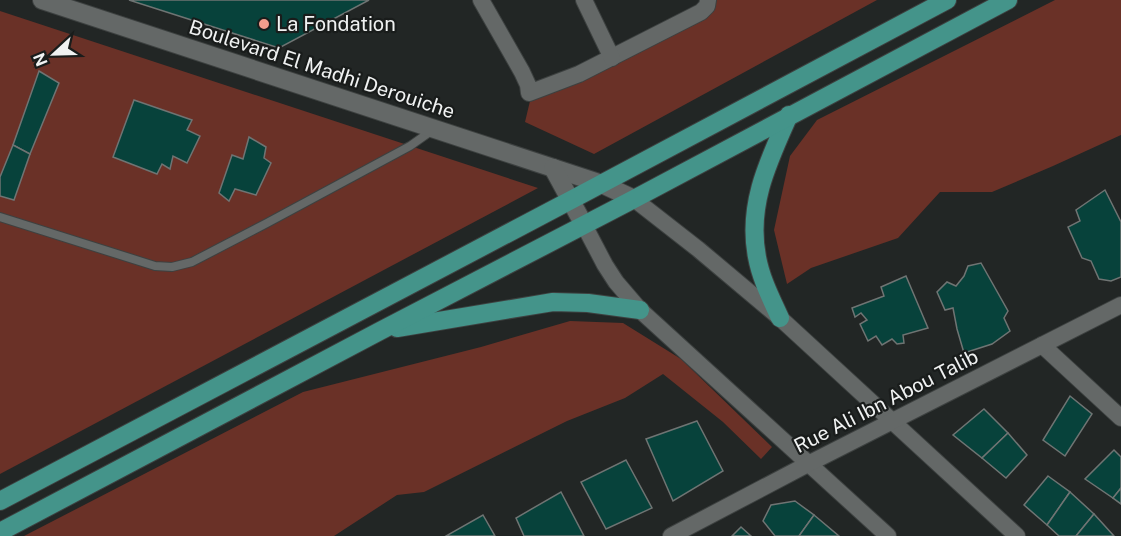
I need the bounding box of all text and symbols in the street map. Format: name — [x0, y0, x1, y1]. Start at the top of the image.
place label: La Fondation — [276, 12, 396, 36]
street label: Boulevard El Madhi Derouiche — [186, 15, 458, 123]
marker: La Fondation — [257, 17, 271, 31]
north arrow — [24, 24, 84, 84]
text: N — [29, 50, 52, 69]
street label: Rue Ali Ibn Abou Talib — [790, 344, 982, 458]

